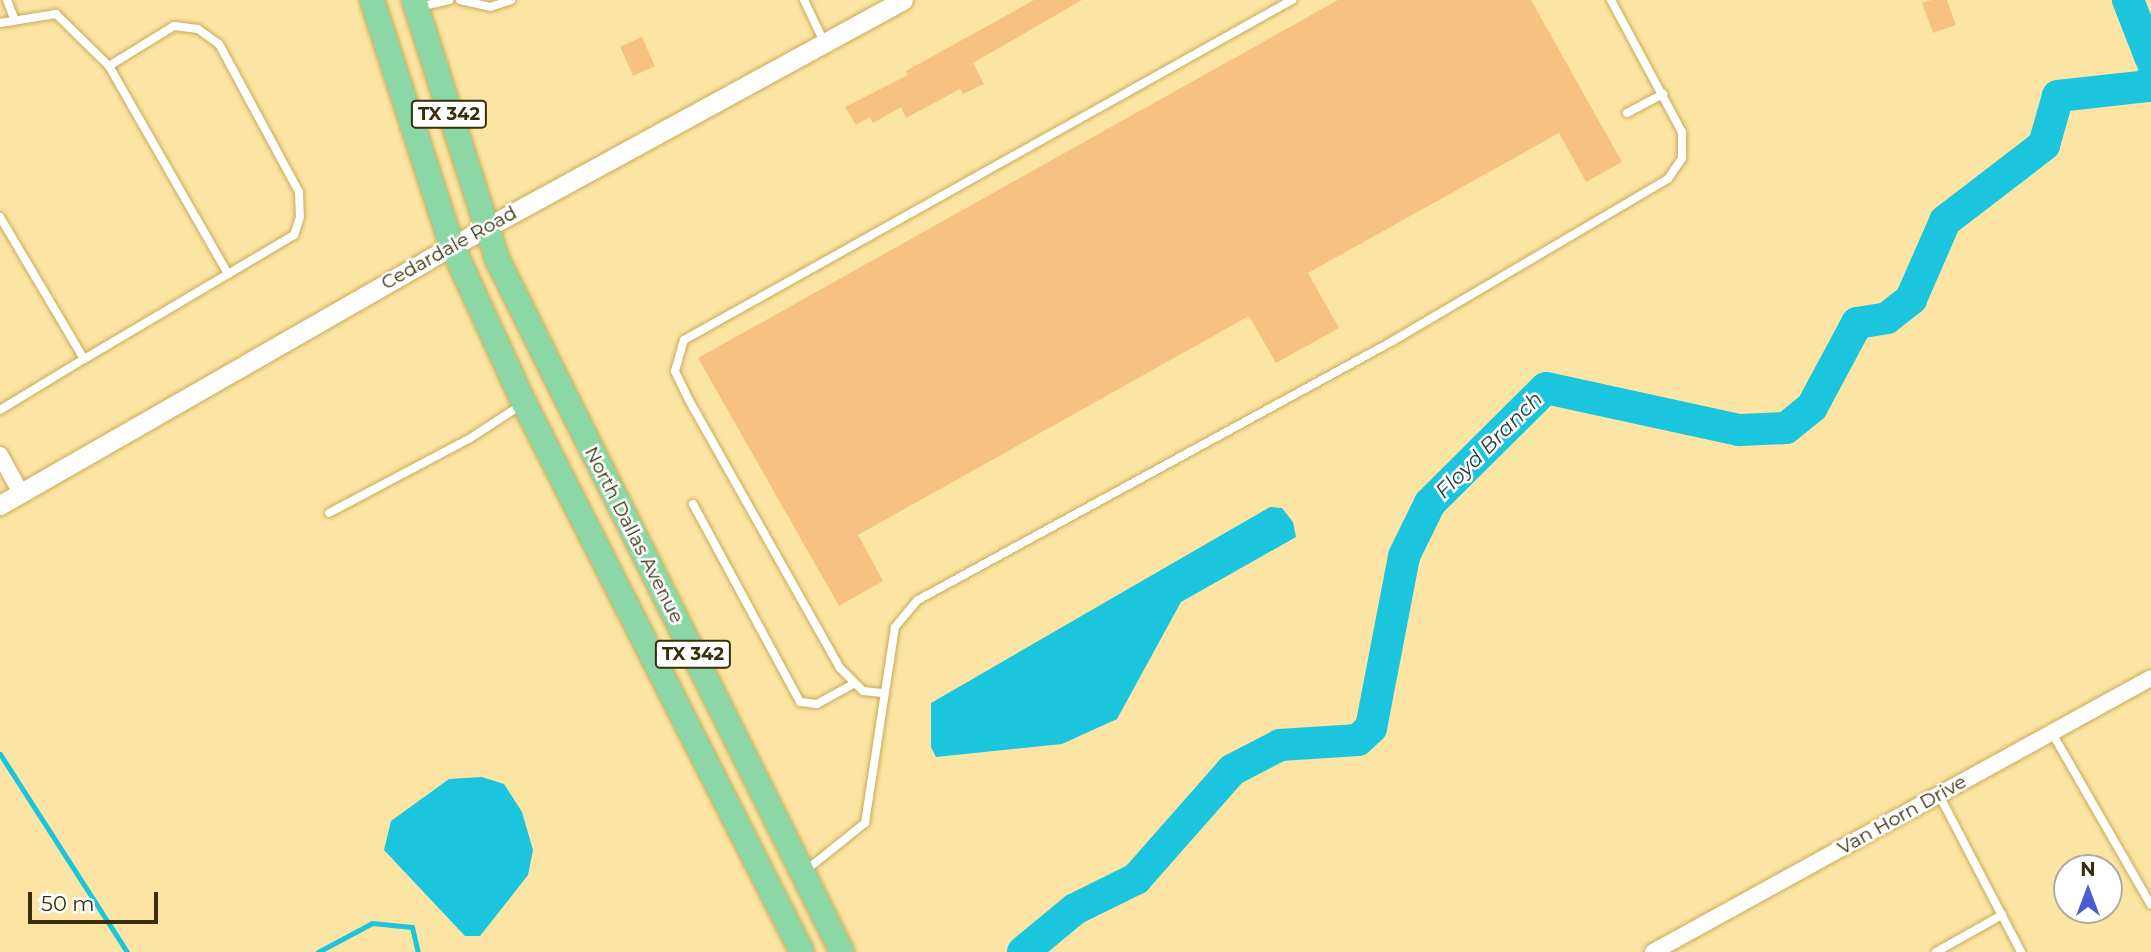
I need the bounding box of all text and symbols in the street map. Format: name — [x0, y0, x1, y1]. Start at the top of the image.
road number: TX 342 — [410, 100, 488, 128]
street label: Cedardale Road — [377, 201, 521, 295]
water label: Floyd Branch — [1430, 386, 1548, 504]
street label: North Dallas Avenue — [580, 443, 688, 627]
road number: TX 342 — [654, 640, 732, 668]
street label: Van Horn Drive — [1834, 770, 1970, 860]
north arrow — [2053, 854, 2123, 924]
text: N — [2080, 858, 2096, 881]
scale bar — [32, 878, 161, 922]
text: 50 m — [41, 891, 95, 916]

